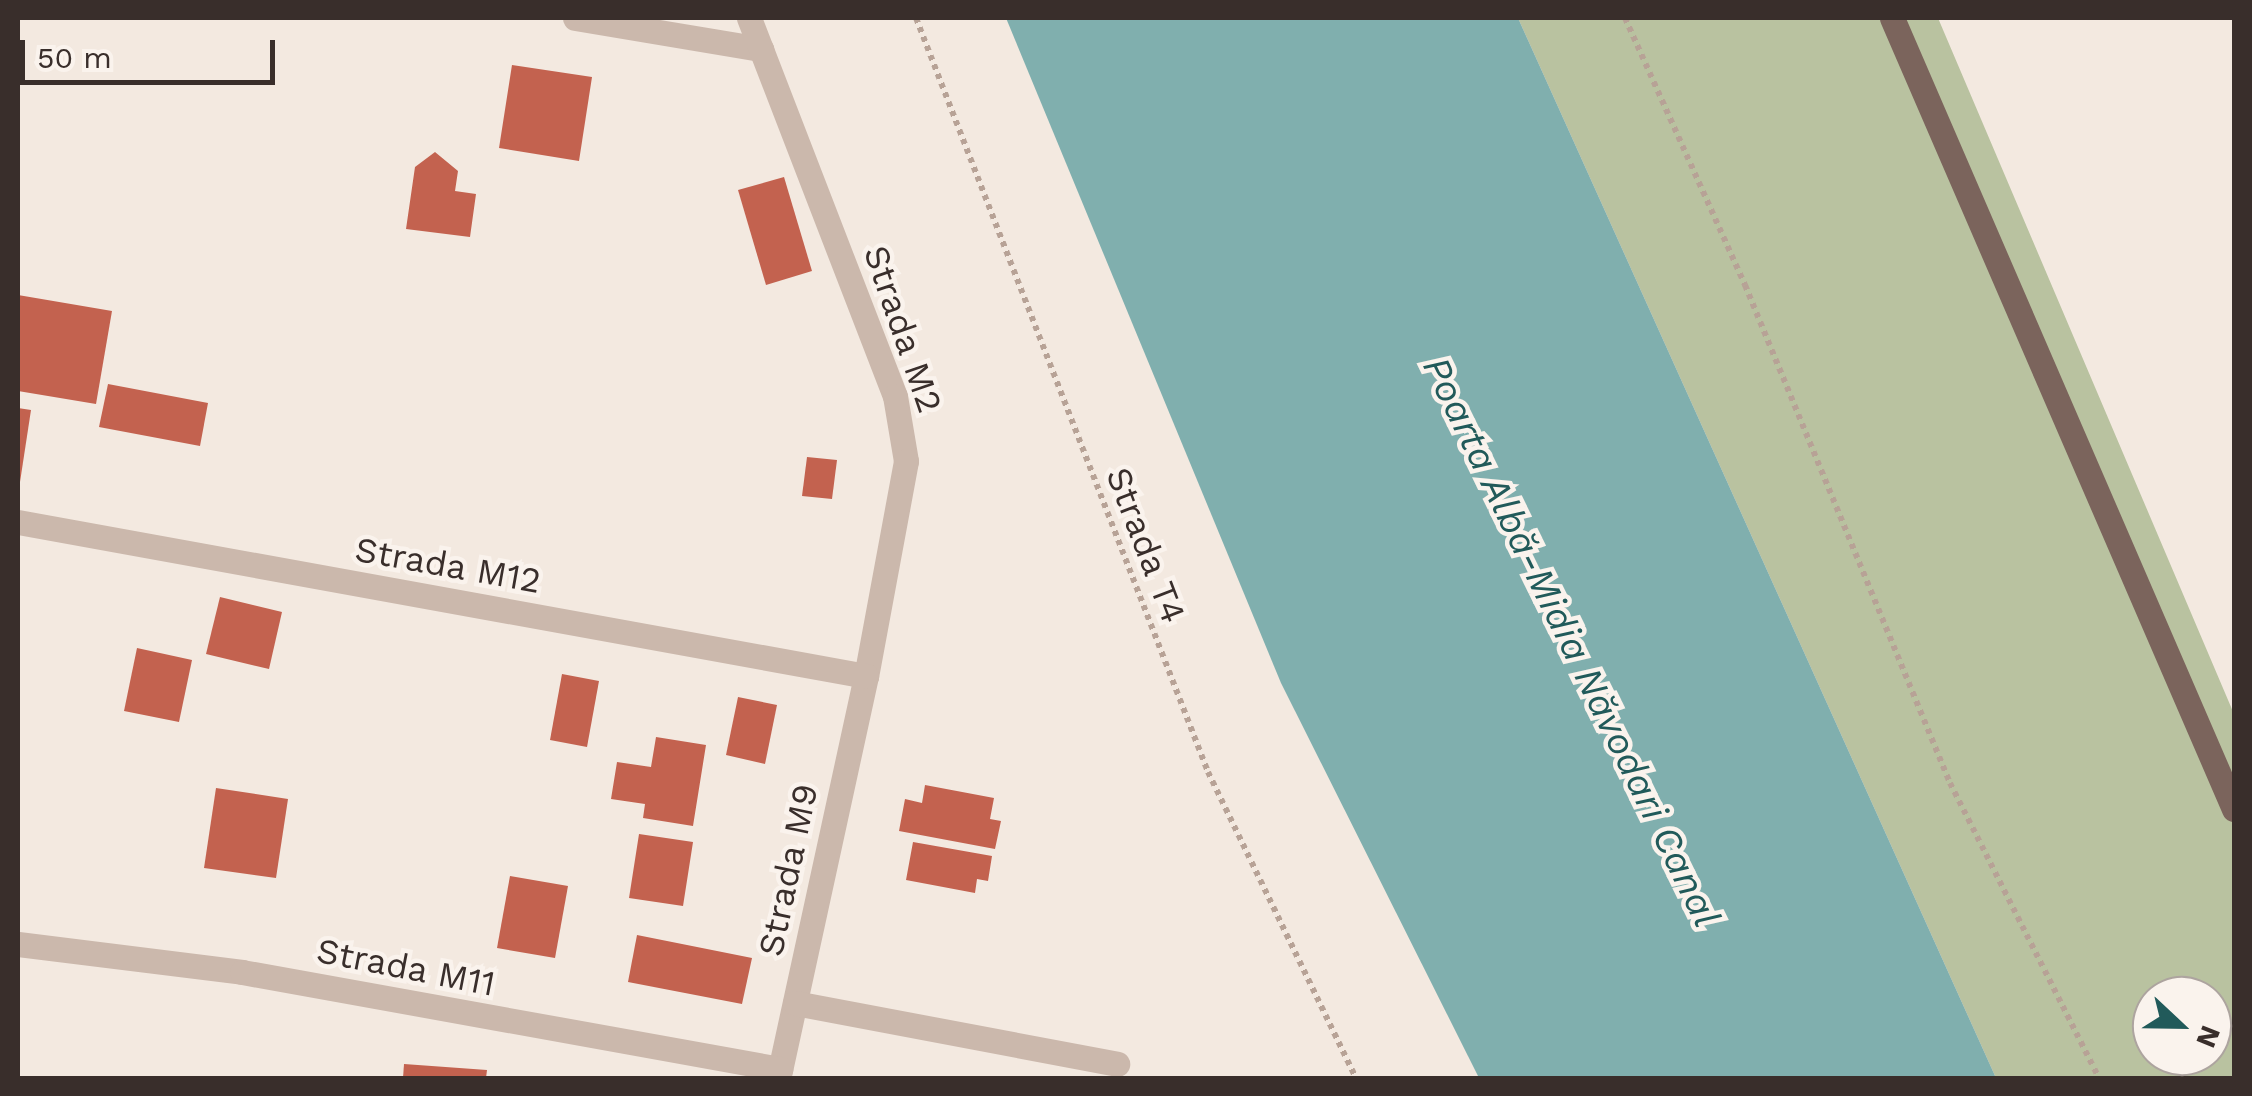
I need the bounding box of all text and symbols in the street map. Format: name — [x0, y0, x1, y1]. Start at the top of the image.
scale bar — [25, 20, 280, 82]
text: 50 m — [37, 40, 112, 75]
street label: Strada M2 — [855, 240, 951, 418]
water label: Poarta Albă-Midia Năvodari Canal — [1412, 349, 1730, 935]
street label: Strada T4 — [1097, 461, 1195, 629]
street label: Strada M12 — [352, 528, 544, 602]
street label: Strada M9 — [749, 780, 827, 960]
street label: Strada M11 — [313, 929, 499, 1005]
north arrow — [2132, 976, 2232, 1076]
text: N — [2189, 1021, 2228, 1052]

